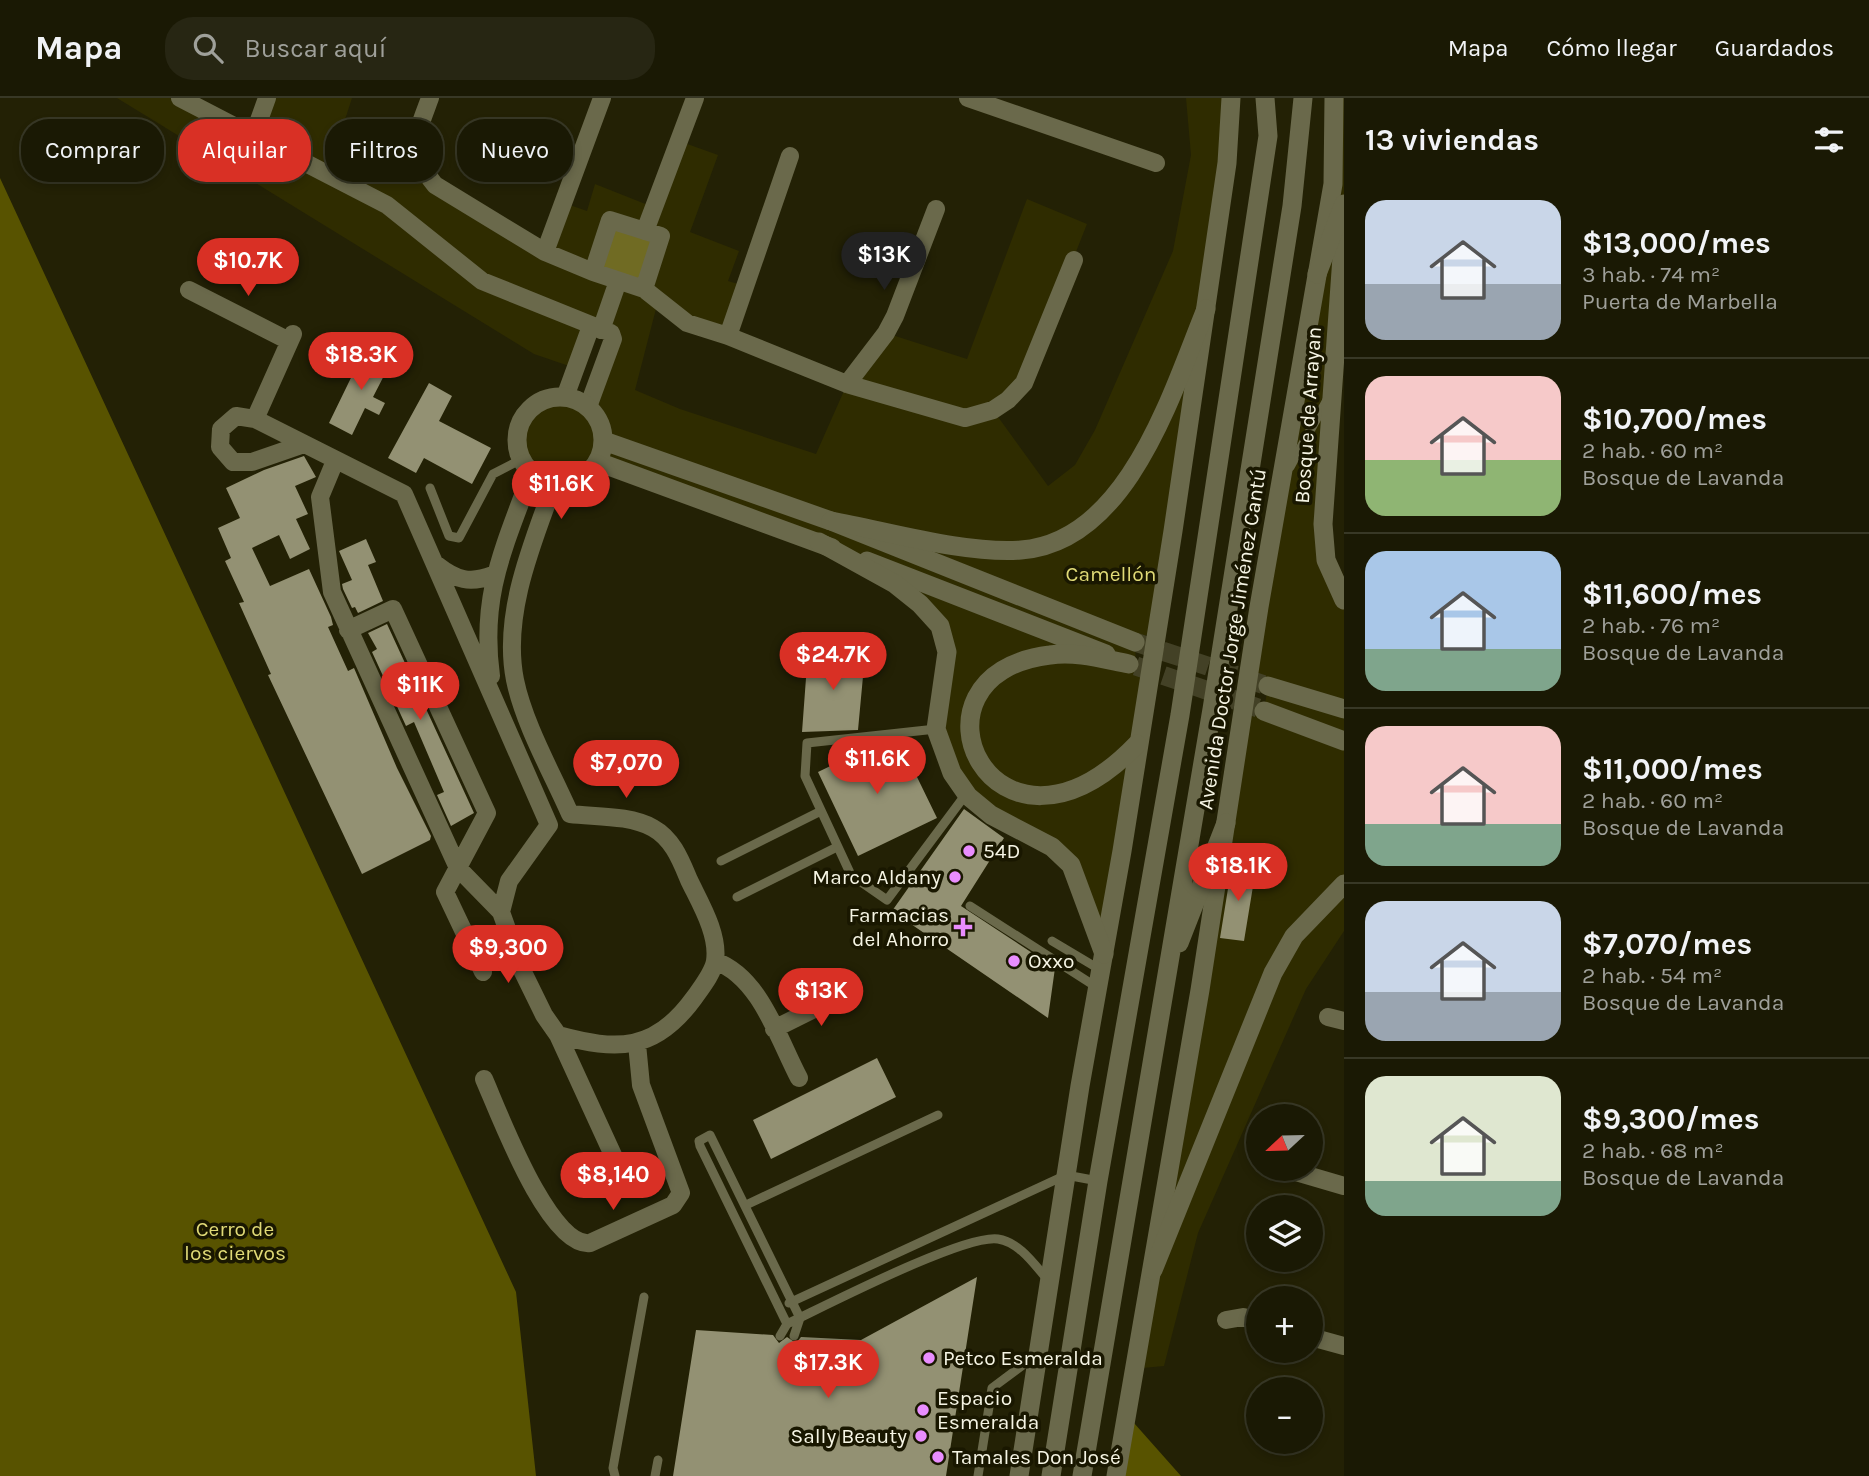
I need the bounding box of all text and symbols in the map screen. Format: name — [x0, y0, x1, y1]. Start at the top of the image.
search box — [165, 17, 655, 80]
text: Mapa — [35, 29, 123, 67]
icon: search — [189, 29, 227, 67]
text: Buscar aquí — [245, 33, 386, 64]
text: Mapa — [1448, 34, 1508, 62]
text: Cómo llegar — [1546, 34, 1677, 62]
text: Guardados — [1715, 34, 1834, 62]
chip: Comprar — [21, 119, 164, 182]
chip: Alquilar — [178, 119, 311, 182]
chip: Filtros — [325, 119, 443, 182]
chip: Nuevo — [457, 119, 573, 182]
icon: filters — [1810, 121, 1848, 159]
text: 13 viviendas — [1365, 122, 1539, 158]
text: $13,000/mes — [1582, 225, 1771, 261]
icon: home — [1421, 228, 1505, 312]
pin: $13K — [843, 232, 925, 292]
pin: $10.7K — [191, 238, 305, 298]
text: $13K — [857, 241, 911, 268]
text: $10.7K — [213, 247, 283, 274]
text: 3 hab. · 74 m² — [1582, 261, 1720, 288]
text: Puerta de Marbella — [1582, 288, 1778, 315]
street label: Bosque de Arrayan — [1290, 326, 1326, 504]
pin: $18.3K — [304, 332, 418, 392]
text: $18.3K — [324, 341, 398, 368]
text: $10,700/mes — [1582, 401, 1767, 437]
icon: home — [1421, 404, 1505, 488]
text: 2 hab. · 60 m² — [1582, 437, 1723, 464]
pin: $11.6K — [504, 462, 618, 521]
text: Bosque de Lavanda — [1582, 464, 1784, 491]
street label: Avenida Doctor Jorge Jiménez Cantú — [1193, 467, 1271, 811]
text: $11.6K — [528, 470, 594, 497]
park label: Camellón — [1066, 562, 1156, 586]
text: $11,600/mes — [1582, 576, 1762, 612]
icon: home — [1421, 579, 1505, 663]
text: 2 hab. · 76 m² — [1582, 612, 1720, 639]
pin: $24.7K — [776, 632, 890, 692]
text: Bosque de Lavanda — [1582, 639, 1784, 666]
text: $24.7K — [796, 641, 870, 668]
pin: $11K — [379, 662, 461, 722]
text: $11K — [396, 671, 444, 698]
pin: $11.6K — [820, 736, 934, 796]
pin: $7,070 — [569, 740, 683, 800]
text: $11.6K — [844, 745, 910, 772]
text: $7,070 — [589, 749, 663, 776]
text: $11,000/mes — [1582, 751, 1763, 787]
icon: home — [1421, 754, 1505, 838]
text: 2 hab. · 60 m² — [1582, 787, 1723, 814]
text: Bosque de Lavanda — [1582, 814, 1784, 841]
place label: 54D — [983, 839, 1020, 863]
marker: 54D — [961, 843, 977, 859]
pin: $18.1K — [1181, 844, 1295, 903]
text: $18.1K — [1204, 852, 1272, 879]
place label: Marco Aldany — [812, 865, 941, 889]
marker: Marco Aldany — [947, 869, 963, 885]
place label: Farmacias del Ahorro — [848, 903, 949, 951]
marker: Farmacias del Ahorro — [955, 919, 971, 935]
pin: $9,300 — [451, 926, 565, 985]
text: $7,070/mes — [1582, 926, 1752, 962]
icon: home — [1421, 929, 1505, 1013]
text: $9,300 — [468, 934, 548, 961]
place label: Oxxo — [1028, 949, 1075, 973]
marker: Oxxo — [1006, 953, 1022, 969]
text: 2 hab. · 54 m² — [1582, 962, 1722, 989]
pin: $13K — [780, 968, 862, 1028]
text: $13K — [794, 977, 848, 1004]
text: Bosque de Lavanda — [1582, 989, 1784, 1016]
text: $9,300/mes — [1582, 1101, 1760, 1137]
north arrow — [1246, 1104, 1323, 1181]
map controls — [1246, 1104, 1323, 1454]
icon: home — [1421, 1104, 1505, 1188]
text: 2 hab. · 68 m² — [1582, 1137, 1724, 1164]
pin: $8,140 — [556, 1152, 670, 1212]
text: $8,140 — [577, 1161, 649, 1188]
text: Bosque de Lavanda — [1582, 1164, 1784, 1191]
button: layers — [1246, 1195, 1323, 1272]
park label: Cerro de los ciervos — [184, 1217, 286, 1265]
button: + — [1246, 1286, 1323, 1363]
pin: $17.3K — [771, 1340, 885, 1400]
place label: Petco Esmeralda — [943, 1346, 1103, 1370]
text: $17.3K — [793, 1349, 863, 1376]
marker: Petco Esmeralda — [921, 1350, 937, 1366]
button: − — [1246, 1377, 1323, 1454]
place label: Espacio Esmeralda — [937, 1386, 1039, 1434]
marker: Espacio Esmeralda — [915, 1402, 931, 1418]
place label: Sally Beauty — [790, 1424, 907, 1448]
marker: Sally Beauty — [913, 1428, 929, 1444]
place label: Tamales Don José — [952, 1445, 1121, 1469]
marker: Tamales Don José — [930, 1449, 946, 1465]

